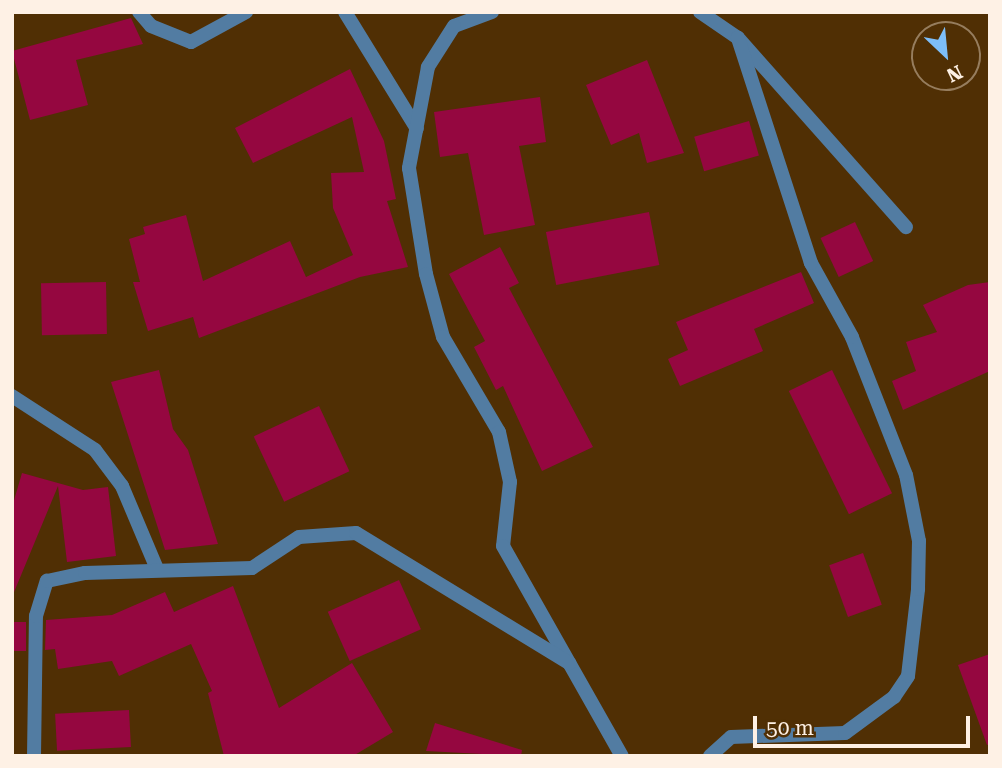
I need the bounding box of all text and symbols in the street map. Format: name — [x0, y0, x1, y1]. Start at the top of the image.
north arrow — [911, 21, 981, 91]
text: N — [943, 60, 966, 87]
scale bar — [757, 702, 974, 746]
text: 50 m — [766, 716, 814, 740]

